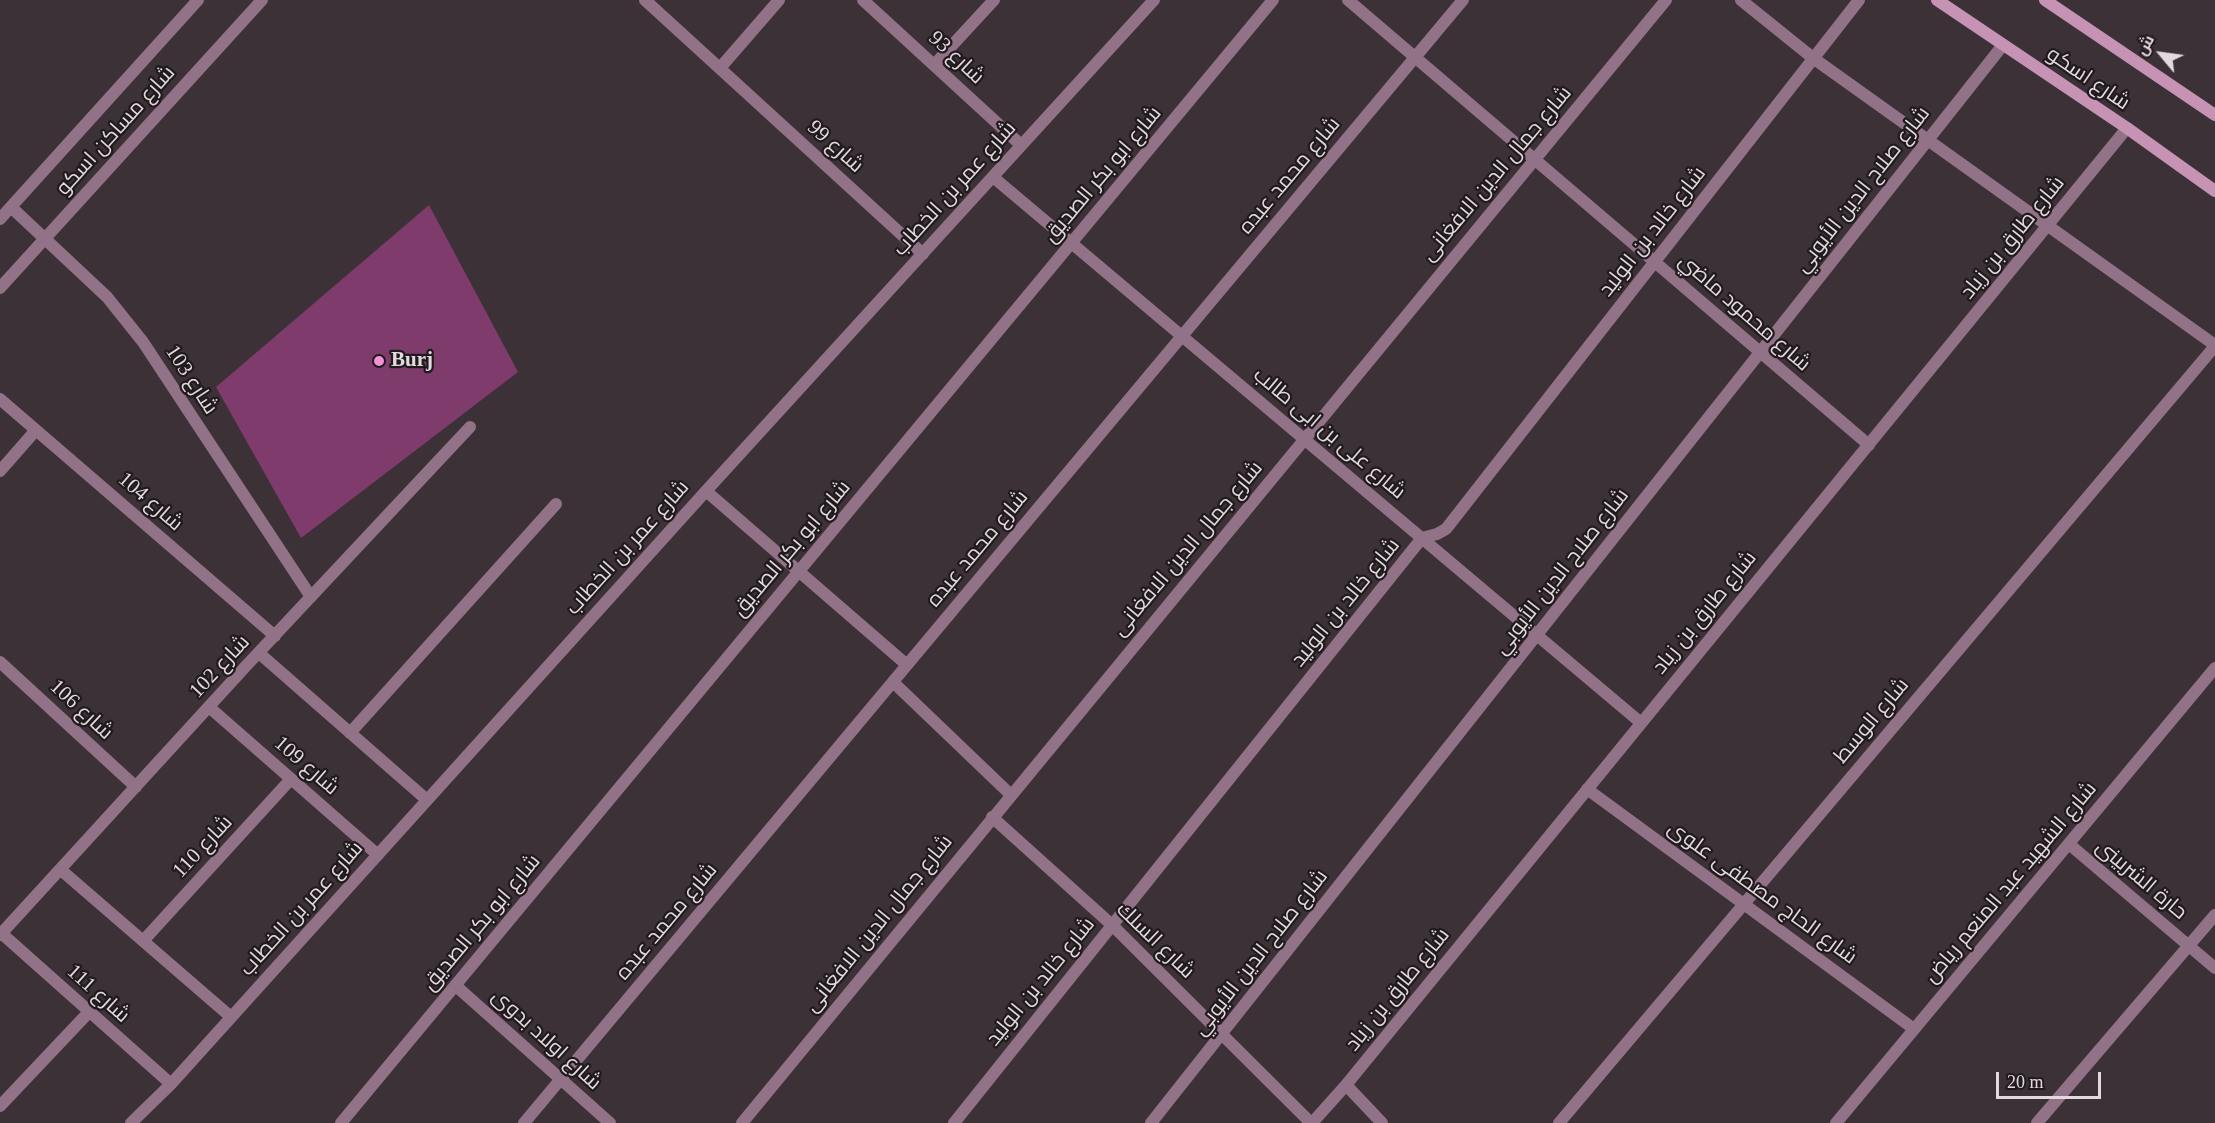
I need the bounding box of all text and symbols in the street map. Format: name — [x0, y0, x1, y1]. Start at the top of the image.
north arrow — [2131, 24, 2191, 84]
street label: شارع 93 — [923, 26, 989, 90]
text: ش — [2132, 32, 2157, 58]
street label: شارع اسكو — [2042, 42, 2134, 116]
street label: شارع مساكن اسكو — [51, 61, 181, 201]
street label: شارع جمال الدين الافغانى — [1416, 81, 1578, 267]
street label: شارع ابو بكر الصديق — [1039, 102, 1167, 248]
street label: شارع صلاح الدين الأيوبي — [1790, 102, 1936, 278]
street label: شارع محمد عبده — [1234, 112, 1346, 240]
street label: شارع 99 — [802, 115, 868, 179]
street label: شارع عمر بن الخطاب — [888, 117, 1022, 261]
street label: شارع خالد بن الوليد — [1594, 162, 1712, 302]
street label: شارع طارق بن زياد — [1956, 171, 2070, 305]
street label: شارع محمود ماضي — [1673, 249, 1815, 377]
street label: شارع 103 — [159, 341, 223, 419]
place label: Burj — [391, 348, 433, 374]
marker: Burj — [372, 354, 386, 368]
street label: شارع على بن ابى طالب — [1248, 363, 1410, 505]
street label: شارع جمال الدين الافغانى — [1107, 456, 1269, 642]
street label: شارع 104 — [113, 467, 187, 537]
street label: شارع عمر بن الخطاب — [561, 476, 695, 620]
street label: شارع ابو بكر الصديق — [728, 476, 856, 622]
street label: شارع صلاح الدين الأيوبي — [1489, 484, 1635, 660]
street label: شارع محمد عبده — [922, 485, 1034, 613]
street label: شارع خالد بن الوليد — [1286, 534, 1406, 672]
street label: شارع طارق بن زياد — [1648, 546, 1762, 680]
street label: شارع 102 — [184, 630, 256, 704]
street label: شارع الوسط — [1829, 673, 1915, 769]
street label: شارع 106 — [44, 674, 118, 746]
street label: شارع 109 — [269, 731, 343, 801]
street label: شارع الشهيد عبد المنعم رياض — [1919, 777, 2103, 989]
street label: شارع 110 — [168, 810, 238, 884]
street label: شارع الحاج مصطفى علوى — [1662, 816, 1862, 970]
street label: شارع جمال الدين الافغانى — [800, 830, 958, 1018]
street label: حارة الشربينى — [2090, 835, 2192, 925]
street label: شارع عمر بن الخطاب — [235, 837, 369, 981]
street label: شارع ابو بكر الصديق — [418, 850, 546, 996]
street label: شارع محمد عبده — [611, 858, 723, 986]
street label: شارع صلاح الدين الأيوبي — [1188, 865, 1334, 1041]
street label: شارع السلك — [1111, 898, 1199, 984]
street label: شارع خالد بن الوليد — [981, 913, 1101, 1051]
street label: شارع طارق بن زياد — [1341, 923, 1455, 1057]
street label: شارع 111 — [61, 959, 135, 1029]
street label: شارع اولاد بدوى — [486, 984, 606, 1096]
scale bar — [1999, 1060, 2104, 1098]
text: 20 m — [2007, 1072, 2044, 1092]

